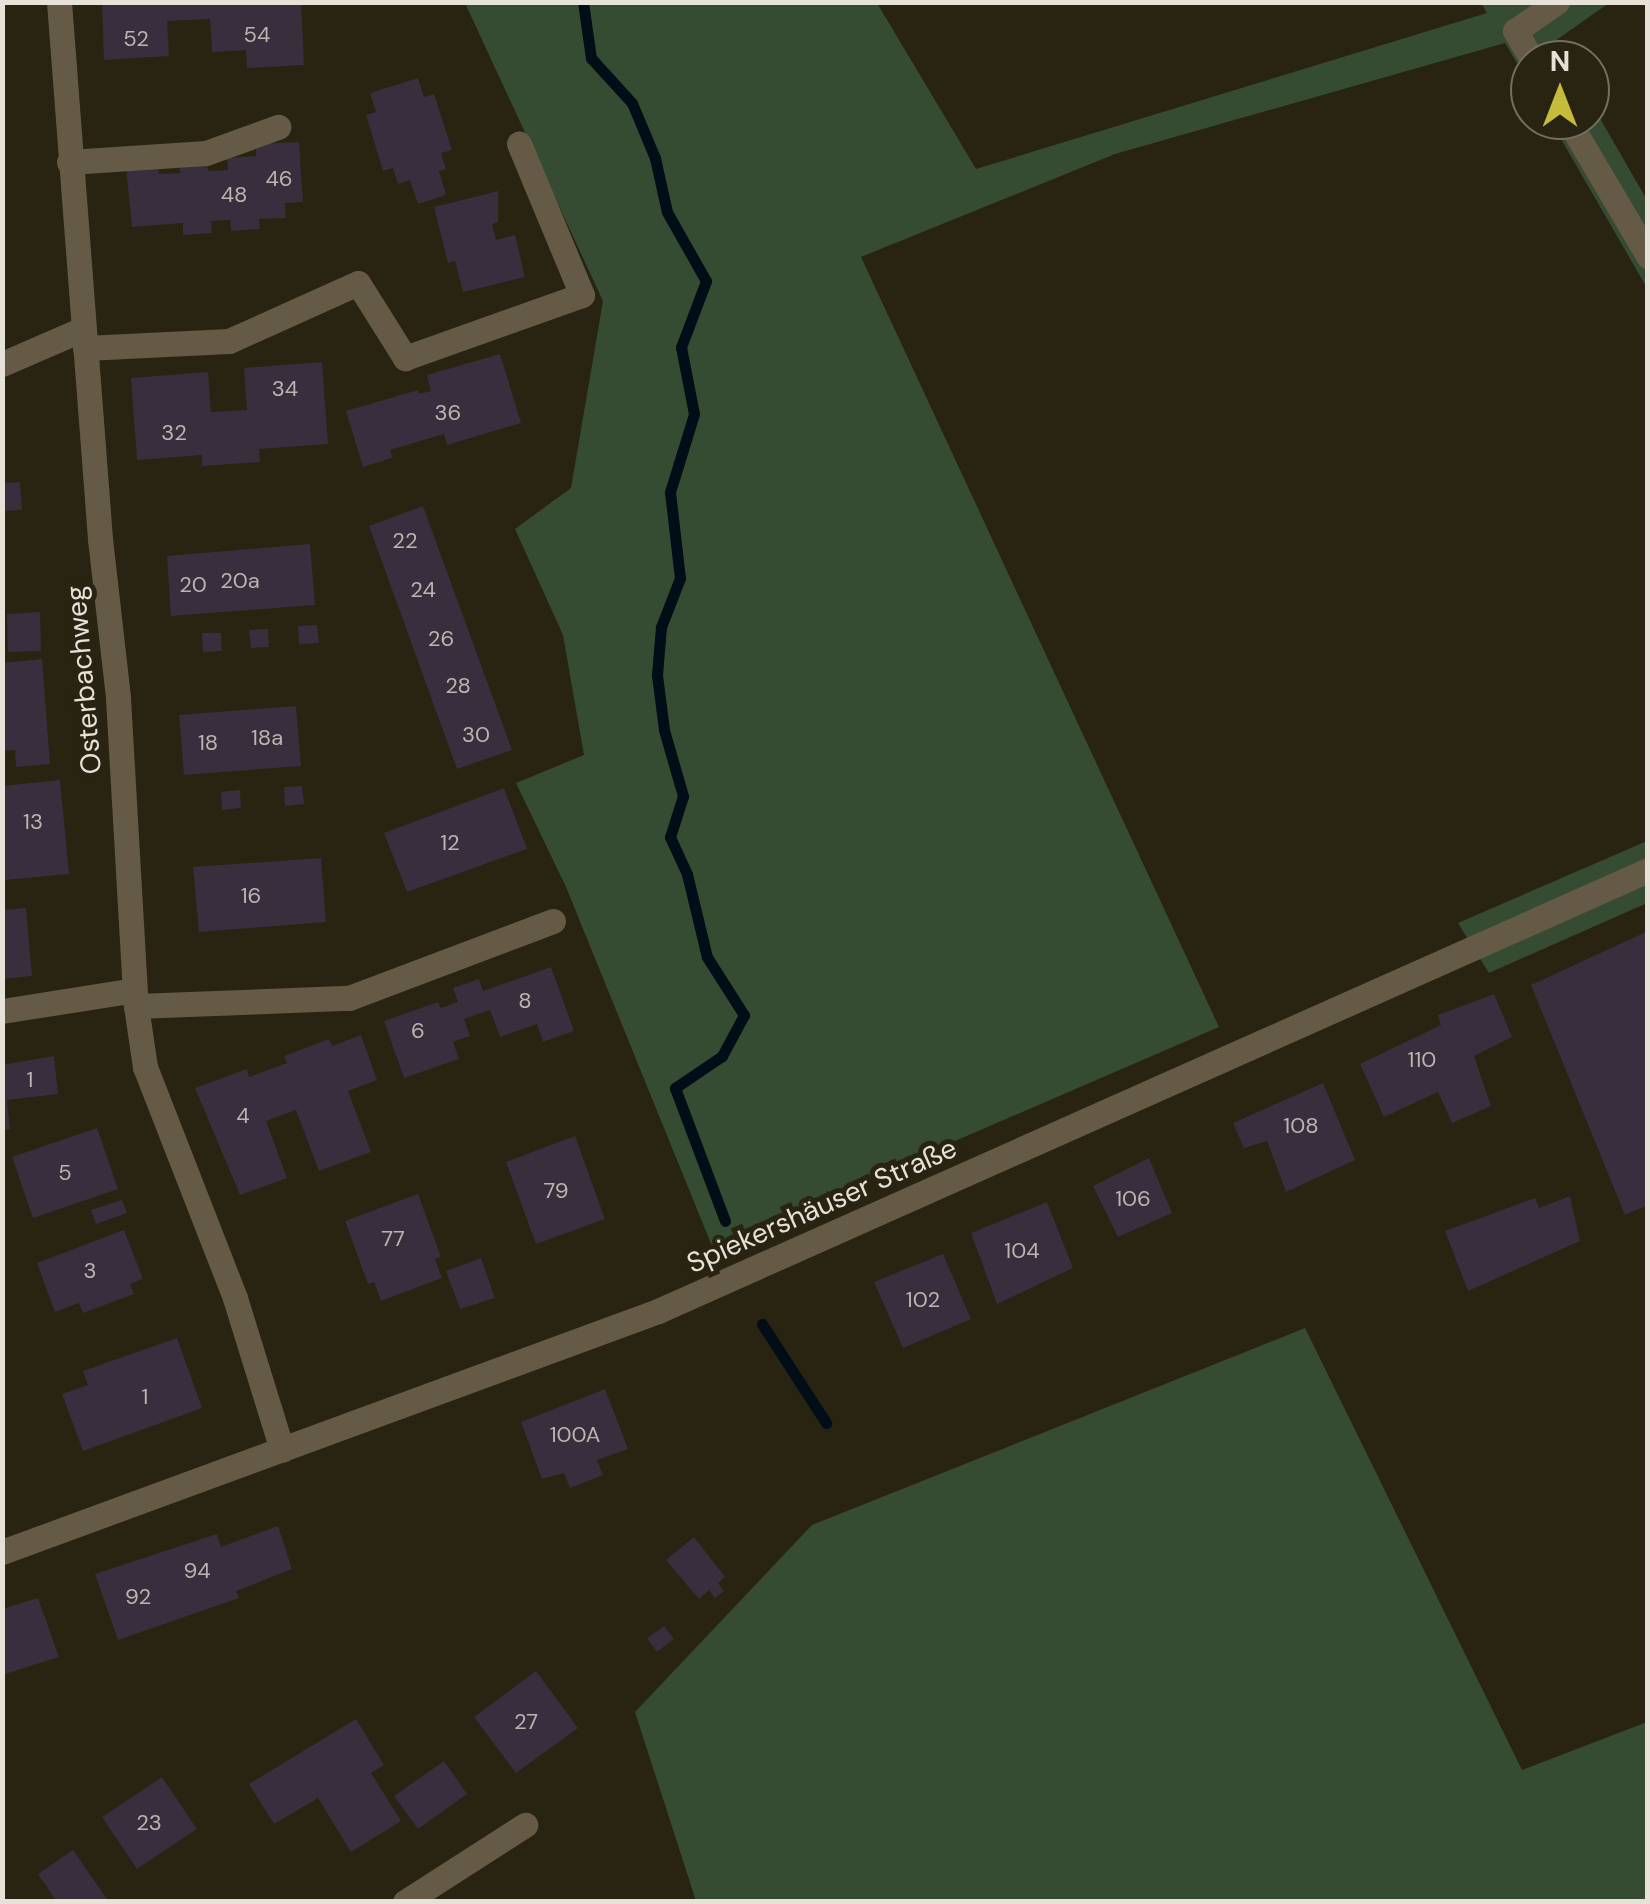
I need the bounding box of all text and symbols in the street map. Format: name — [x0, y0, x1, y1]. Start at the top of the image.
house number: 54 — [244, 22, 270, 48]
house number: 52 — [123, 26, 149, 52]
north arrow — [1510, 40, 1610, 140]
text: N — [1550, 43, 1570, 80]
house number: 46 — [265, 166, 293, 192]
house number: 48 — [221, 182, 247, 208]
house number: 34 — [272, 376, 298, 402]
house number: 36 — [435, 400, 461, 426]
house number: 32 — [161, 420, 187, 446]
house number: 22 — [392, 528, 418, 554]
house number: 20a — [220, 568, 260, 594]
house number: 20 — [179, 572, 207, 598]
house number: 24 — [410, 577, 436, 603]
street label: Osterbachweg — [59, 584, 109, 776]
house number: 26 — [428, 626, 454, 652]
house number: 28 — [445, 673, 471, 699]
house number: 30 — [462, 722, 490, 748]
house number: 18a — [251, 725, 283, 751]
house number: 18 — [198, 730, 218, 756]
house number: 13 — [23, 809, 43, 835]
house number: 12 — [440, 830, 460, 856]
house number: 16 — [241, 883, 261, 909]
house number: 8 — [518, 988, 532, 1014]
house number: 6 — [411, 1018, 425, 1044]
house number: 110 — [1408, 1047, 1436, 1073]
house number: 1 — [27, 1067, 33, 1093]
house number: 4 — [236, 1103, 250, 1129]
house number: 108 — [1283, 1113, 1319, 1139]
street label: Spiekershäuser Straße — [682, 1131, 962, 1281]
house number: 5 — [58, 1160, 72, 1186]
house number: 79 — [544, 1178, 568, 1204]
house number: 106 — [1115, 1186, 1151, 1212]
house number: 77 — [381, 1226, 405, 1252]
house number: 104 — [1004, 1238, 1040, 1264]
house number: 3 — [83, 1258, 97, 1284]
house number: 102 — [906, 1287, 940, 1313]
house number: 1 — [142, 1384, 148, 1410]
house number: 100A — [550, 1422, 600, 1448]
house number: 94 — [183, 1558, 211, 1584]
house number: 92 — [125, 1584, 151, 1610]
house number: 27 — [514, 1709, 538, 1735]
house number: 23 — [136, 1810, 162, 1836]

